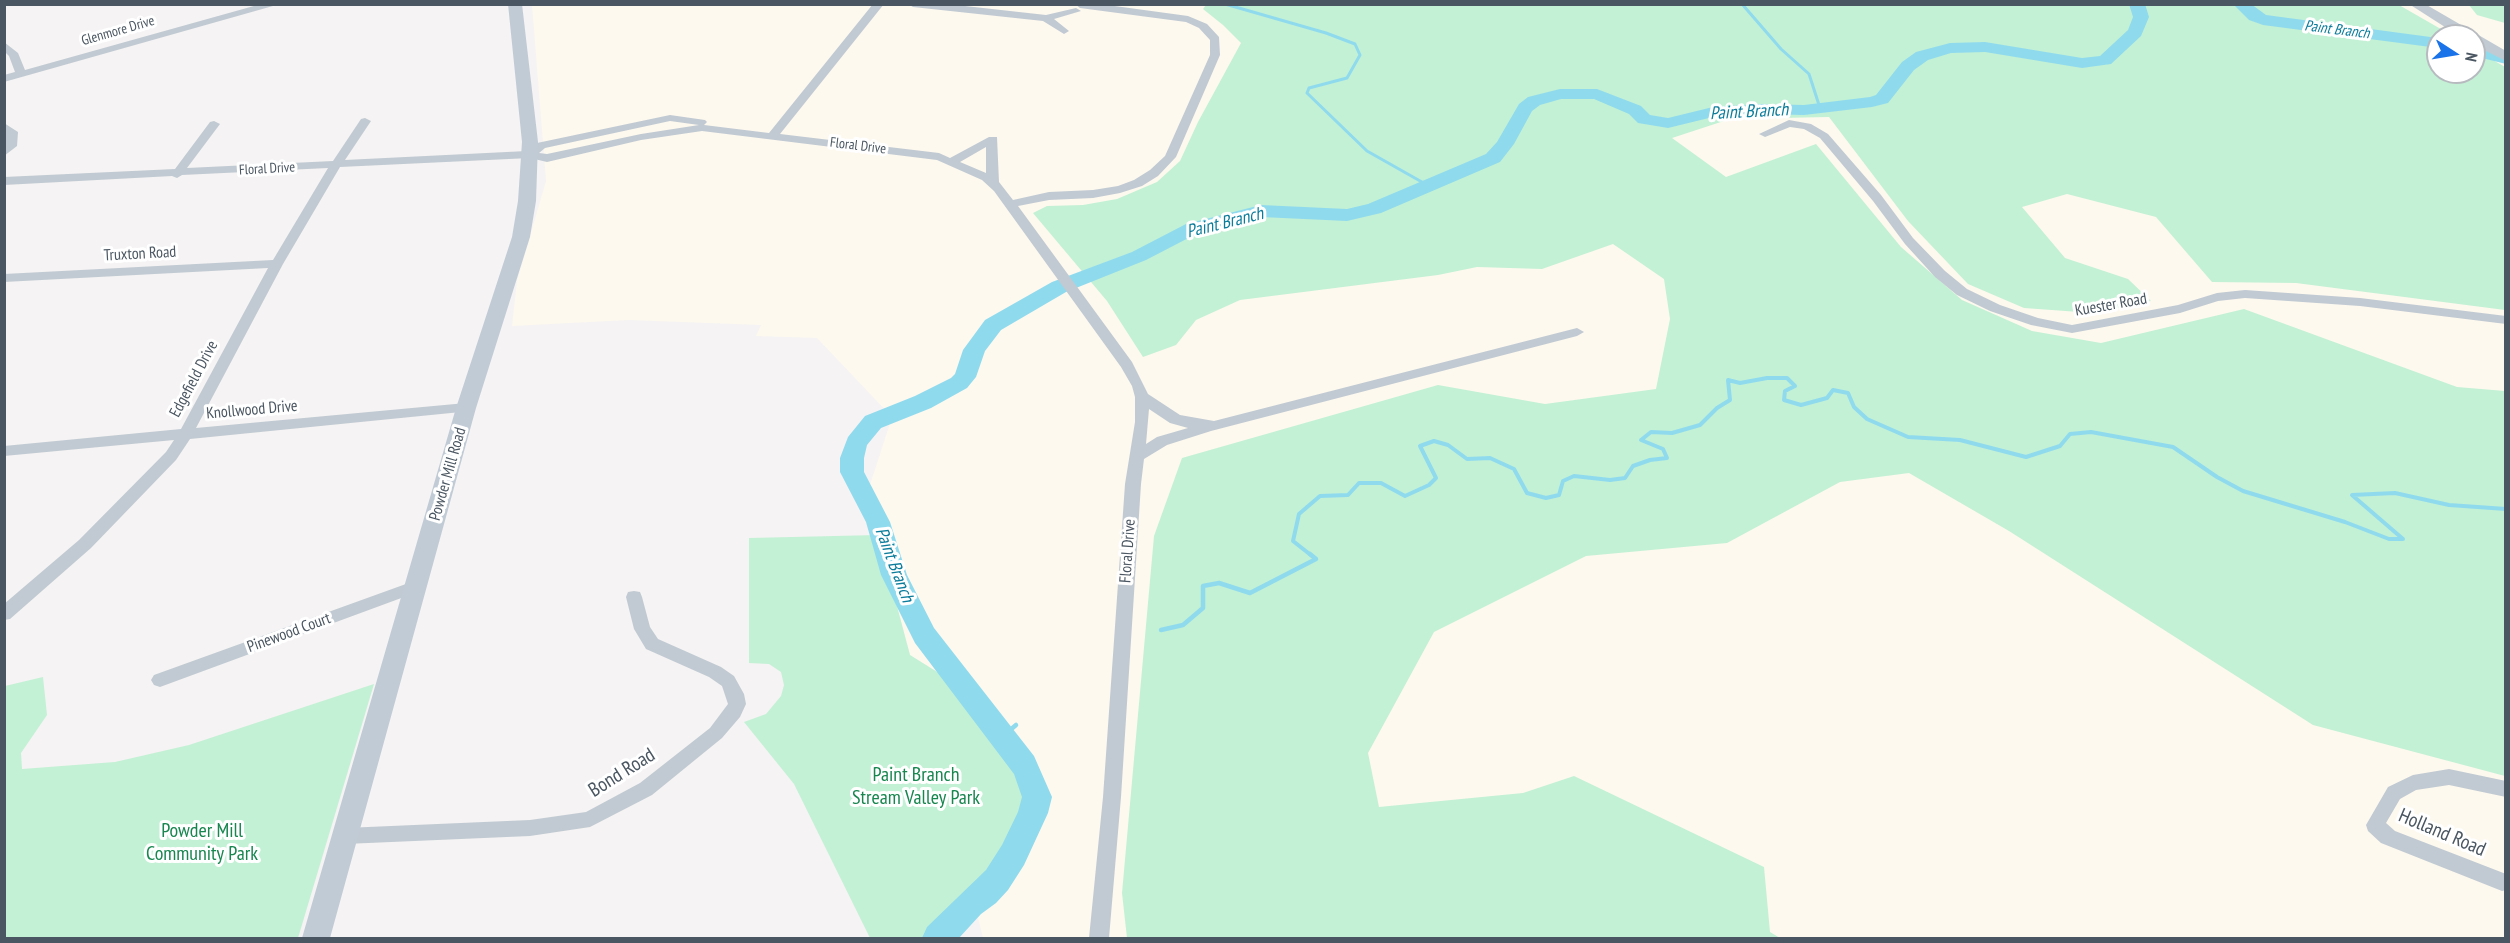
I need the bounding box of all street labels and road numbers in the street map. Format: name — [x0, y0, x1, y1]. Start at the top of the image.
street label: Glenmore Drive — [80, 13, 156, 49]
street label: Floral Drive — [829, 134, 887, 158]
street label: Floral Drive — [239, 159, 295, 179]
street label: Truxton Road — [103, 243, 177, 265]
street label: Kuester Road — [2074, 289, 2148, 321]
street label: Edgefield Drive — [166, 337, 222, 421]
street label: Knollwood Drive — [206, 396, 298, 424]
street label: Powder Mill Road — [426, 425, 470, 523]
street label: Floral Drive — [1116, 518, 1140, 584]
street label: Pinewood Court — [245, 609, 333, 657]
street label: Bond Road — [584, 743, 660, 803]
street label: Holland Road — [2395, 804, 2489, 862]

